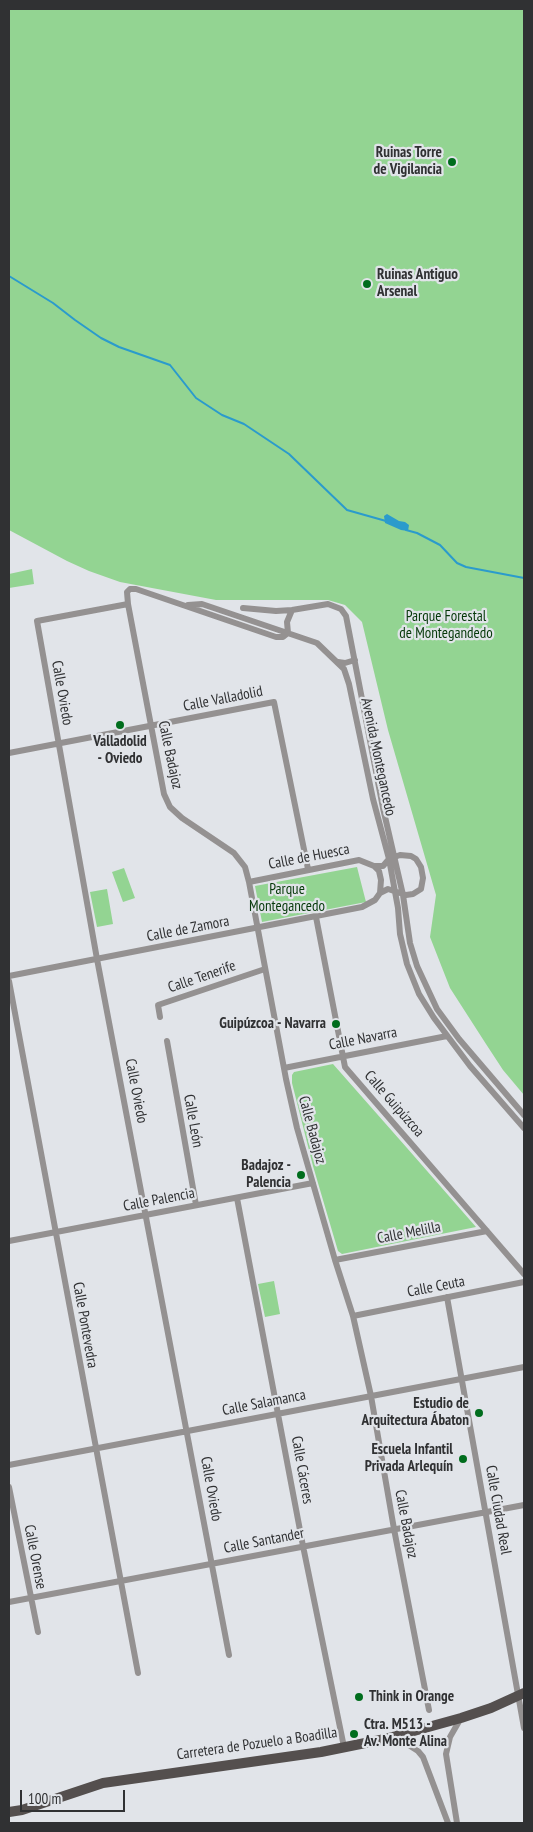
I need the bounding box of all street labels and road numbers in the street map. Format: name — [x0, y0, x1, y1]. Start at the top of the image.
street label: Calle Oviedo — [47, 659, 77, 727]
street label: Calle Valladolid — [182, 682, 264, 716]
street label: Avenida Montegancedo — [357, 696, 399, 818]
street label: Calle Badajoz — [154, 719, 186, 791]
street label: Calle de Huesca — [267, 840, 351, 874]
street label: Calle de Zamora — [145, 912, 231, 946]
street label: Calle Tenerife — [166, 957, 238, 997]
street label: Calle Navarra — [327, 1024, 399, 1054]
street label: Calle Oviedo — [121, 1057, 151, 1125]
street label: Calle Guipúzcoa — [360, 1067, 428, 1141]
street label: Calle León — [179, 1093, 207, 1149]
street label: Calle Badajoz — [294, 1094, 330, 1166]
street label: Calle Palencia — [122, 1184, 196, 1216]
street label: Calle Melilla — [376, 1218, 442, 1248]
street label: Calle Ceuta — [406, 1273, 466, 1301]
street label: Calle Pontevedra — [69, 1281, 101, 1369]
street label: Calle Salamanca — [221, 1386, 307, 1420]
street label: Calle Cáceres — [287, 1435, 317, 1505]
street label: Calle Oviedo — [196, 1455, 226, 1523]
street label: Calle Ciudad Real — [481, 1464, 515, 1556]
street label: Calle Badajoz — [391, 1488, 421, 1560]
street label: Calle Orense — [20, 1523, 50, 1591]
street label: Calle Santander — [222, 1524, 306, 1558]
street label: Carretera de Pozuelo a Boadilla — [176, 1724, 338, 1764]

